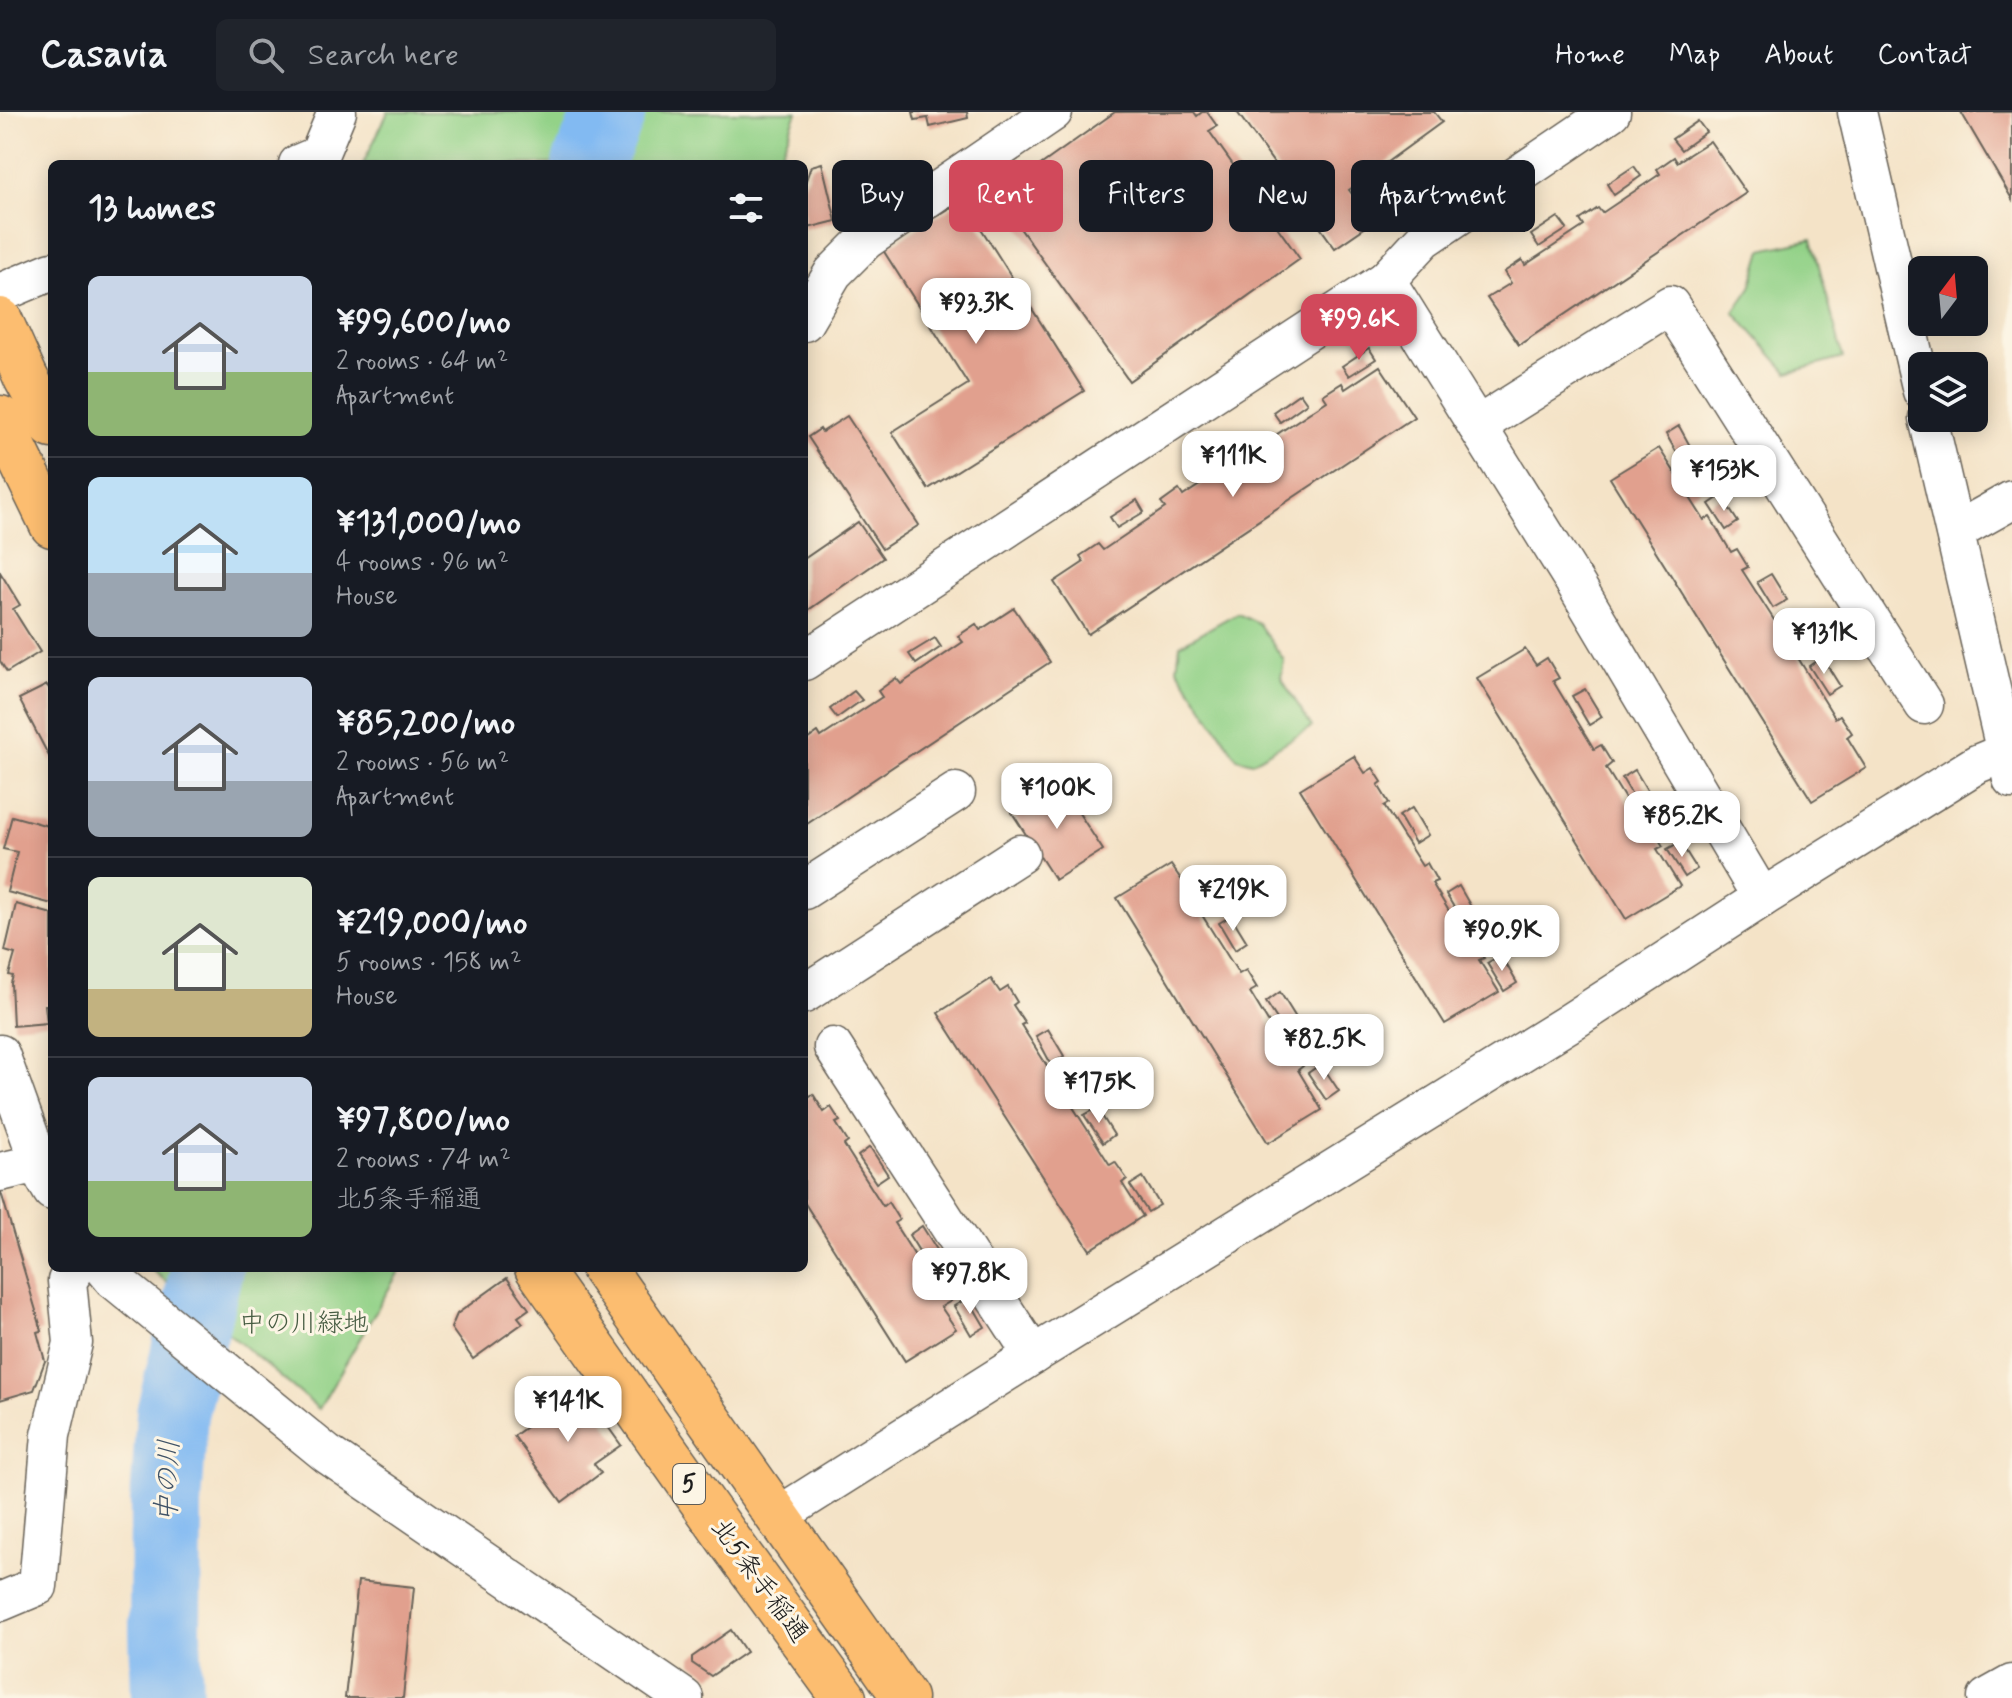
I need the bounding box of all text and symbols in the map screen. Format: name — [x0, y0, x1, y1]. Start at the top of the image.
search box — [216, 19, 776, 91]
text: Casavia — [40, 31, 168, 80]
icon: search — [244, 33, 288, 77]
text: Search here — [308, 36, 459, 75]
text: Home — [1555, 37, 1625, 74]
text: Map — [1669, 37, 1720, 74]
text: About — [1764, 37, 1833, 74]
text: Contact — [1877, 37, 1972, 74]
chip: Buy — [832, 160, 933, 232]
chip: Rent — [949, 160, 1063, 232]
chip: Filters — [1079, 160, 1213, 232]
chip: New — [1229, 160, 1335, 232]
chip: Apartment — [1351, 160, 1535, 232]
text: 13 homes — [88, 186, 216, 231]
icon: filters — [724, 186, 768, 230]
north arrow — [1908, 256, 1988, 336]
map controls — [1908, 256, 1988, 432]
pin: ¥93.3K — [911, 278, 1041, 346]
text: ¥93.3K — [939, 287, 1013, 321]
pin: ¥99.6K — [1294, 294, 1424, 362]
text: ¥99,600/mo — [336, 300, 511, 345]
text: ¥99.6K — [1319, 303, 1399, 337]
icon: home — [152, 308, 248, 404]
text: 2 rooms · 64 m² — [336, 345, 508, 379]
button: layers — [1908, 352, 1988, 432]
text: Apartment — [336, 379, 454, 413]
pin: ¥111K — [1177, 431, 1289, 499]
text: ¥111K — [1200, 440, 1266, 474]
pin: ¥153K — [1668, 445, 1780, 513]
text: ¥153K — [1689, 454, 1759, 488]
text: ¥131,000/mo — [336, 501, 521, 546]
icon: home — [152, 509, 248, 605]
text: 4 rooms · 96 m² — [336, 546, 509, 580]
text: House — [336, 580, 397, 614]
pin: ¥131K — [1768, 608, 1880, 676]
text: ¥131K — [1791, 617, 1857, 651]
text: ¥85,200/mo — [336, 701, 515, 746]
icon: home — [152, 709, 248, 805]
text: 2 rooms · 56 m² — [336, 746, 509, 780]
pin: ¥100K — [1001, 763, 1113, 831]
text: ¥100K — [1019, 772, 1095, 806]
text: Apartment — [336, 780, 454, 814]
pin: ¥85.2K — [1617, 791, 1747, 859]
text: ¥85.2K — [1642, 800, 1722, 834]
pin: ¥219K — [1177, 865, 1289, 933]
text: ¥219K — [1198, 874, 1268, 908]
text: ¥219,000/mo — [336, 901, 527, 946]
pin: ¥90.9K — [1437, 905, 1567, 973]
icon: home — [152, 909, 248, 1005]
text: ¥90.9K — [1462, 914, 1542, 948]
text: 5 rooms · 158 m² — [336, 946, 522, 980]
text: House — [336, 980, 397, 1014]
pin: ¥82.5K — [1259, 1014, 1389, 1082]
text: ¥82.5K — [1283, 1023, 1365, 1057]
pin: ¥175K — [1043, 1057, 1155, 1125]
text: ¥175K — [1063, 1066, 1135, 1100]
text: ¥97,800/mo — [336, 1098, 510, 1143]
icon: home — [152, 1109, 248, 1205]
text: 2 rooms · 74 m² — [336, 1143, 511, 1177]
text: 北5条手稲通 — [336, 1183, 482, 1217]
pin: ¥97.8K — [905, 1248, 1035, 1316]
text: ¥97.8K — [930, 1257, 1010, 1291]
park label: 中の川緑地 — [239, 1307, 369, 1341]
pin: ¥141K — [512, 1376, 624, 1444]
text: ¥141K — [533, 1385, 603, 1419]
water label: 中の川 — [149, 1438, 189, 1524]
road number: 5 — [673, 1464, 705, 1504]
street label: 北5条手稲通 — [702, 1512, 816, 1650]

